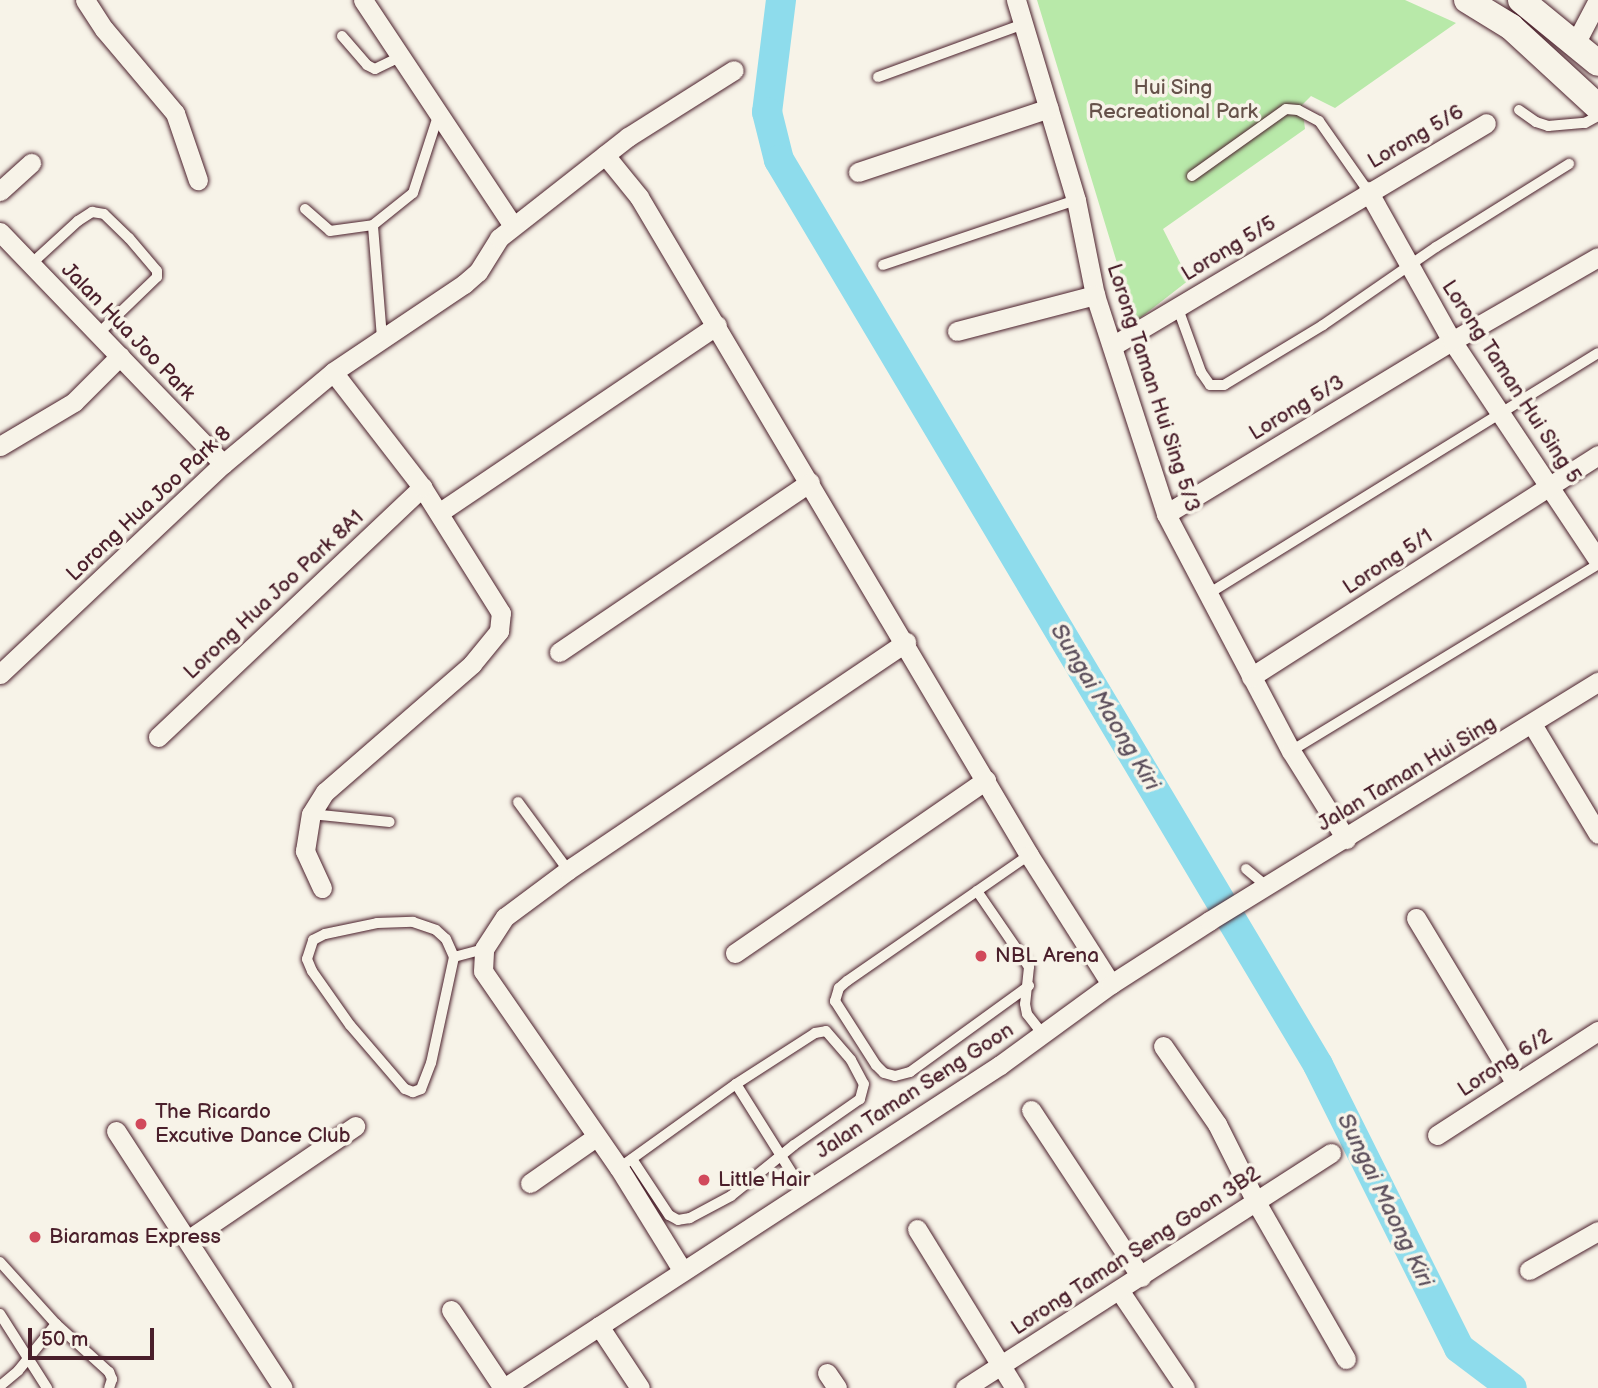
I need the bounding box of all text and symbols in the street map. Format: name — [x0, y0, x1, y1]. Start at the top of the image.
park label: Hui Sing Recreational Park — [1088, 75, 1258, 125]
street label: Lorong 5/6 — [1364, 99, 1468, 175]
street label: Lorong 5/5 — [1177, 211, 1281, 287]
street label: Jalan Hua Joo Park — [55, 257, 201, 407]
street label: Lorong Taman Hui Sing 5/3 — [1101, 260, 1205, 516]
street label: Lorong Taman Hui Sing 5 — [1436, 275, 1586, 489]
street label: Lorong 5/3 — [1245, 370, 1349, 446]
street label: Lorong Hua Joo Park 8 — [61, 421, 237, 587]
street label: Lorong Hua Joo Park 8A1 — [178, 505, 370, 685]
street label: Lorong 5/1 — [1338, 524, 1438, 600]
water label: Sungai Maong Kiri — [1044, 619, 1166, 795]
street label: Jalan Taman Hui Sing — [1313, 710, 1501, 838]
place label: NBL Arena — [995, 943, 1099, 969]
marker: NBL Arena — [973, 948, 989, 964]
street label: Jalan Taman Seng Goon — [811, 1017, 1019, 1165]
street label: Lorong 6/2 — [1453, 1023, 1557, 1103]
place label: The Ricardo Excutive Dance Club — [155, 1099, 351, 1149]
water label: Sungai Maong Kiri — [1331, 1109, 1439, 1291]
marker: The Ricardo Excutive Dance Club — [133, 1116, 149, 1132]
street label: Lorong Taman Seng Goon 3B2 — [1006, 1161, 1266, 1341]
place label: Little Hair — [718, 1167, 810, 1193]
marker: Little Hair — [696, 1172, 712, 1188]
place label: Biaramas Express — [49, 1224, 221, 1250]
marker: Biaramas Express — [27, 1229, 43, 1245]
scale bar — [32, 1314, 158, 1358]
text: 50 m — [41, 1327, 88, 1352]

